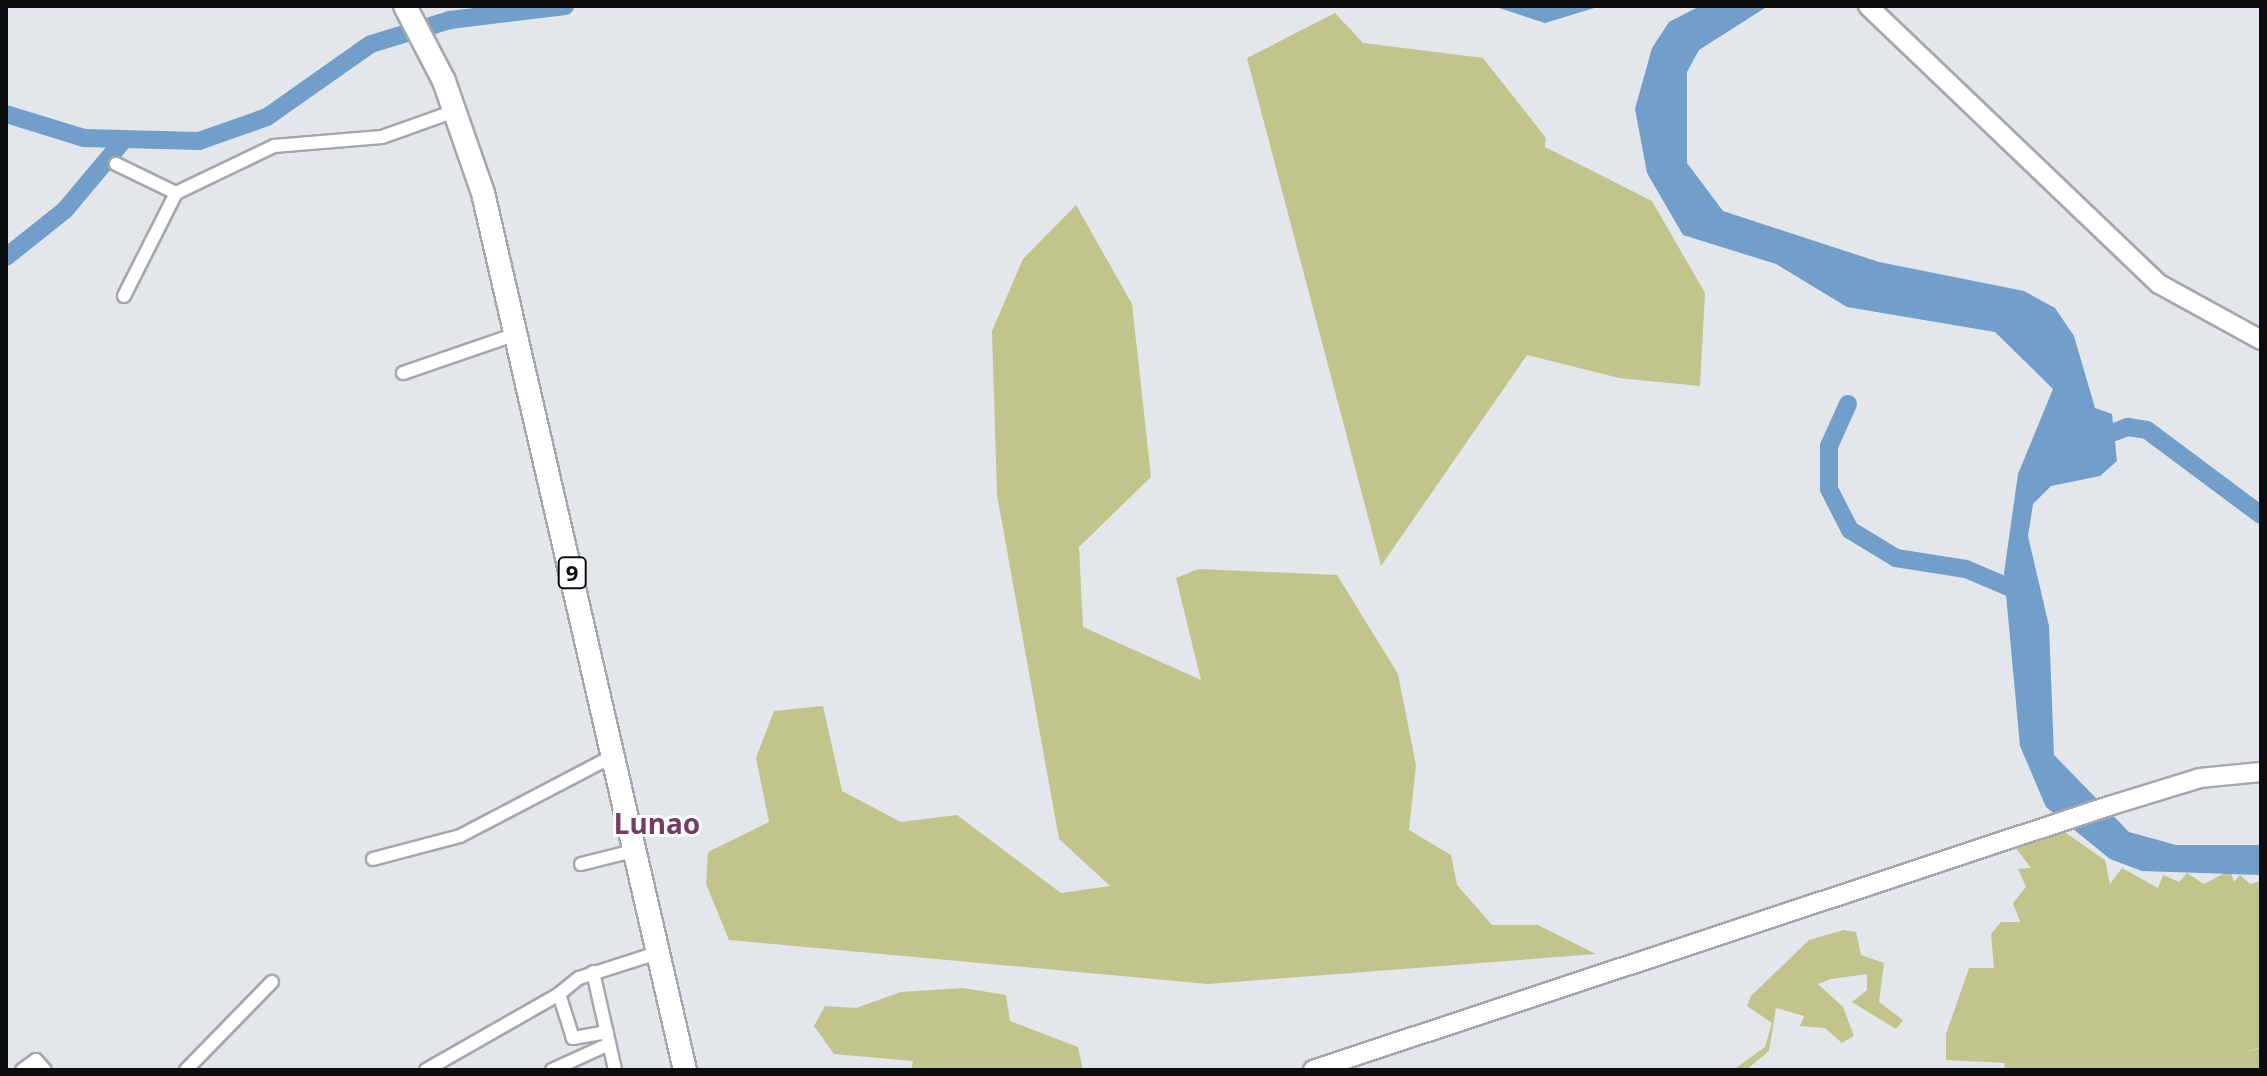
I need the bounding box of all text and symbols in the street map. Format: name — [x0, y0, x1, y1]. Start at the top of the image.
road number: 9 — [556, 555, 588, 591]
district label: Lunao — [614, 806, 700, 840]

